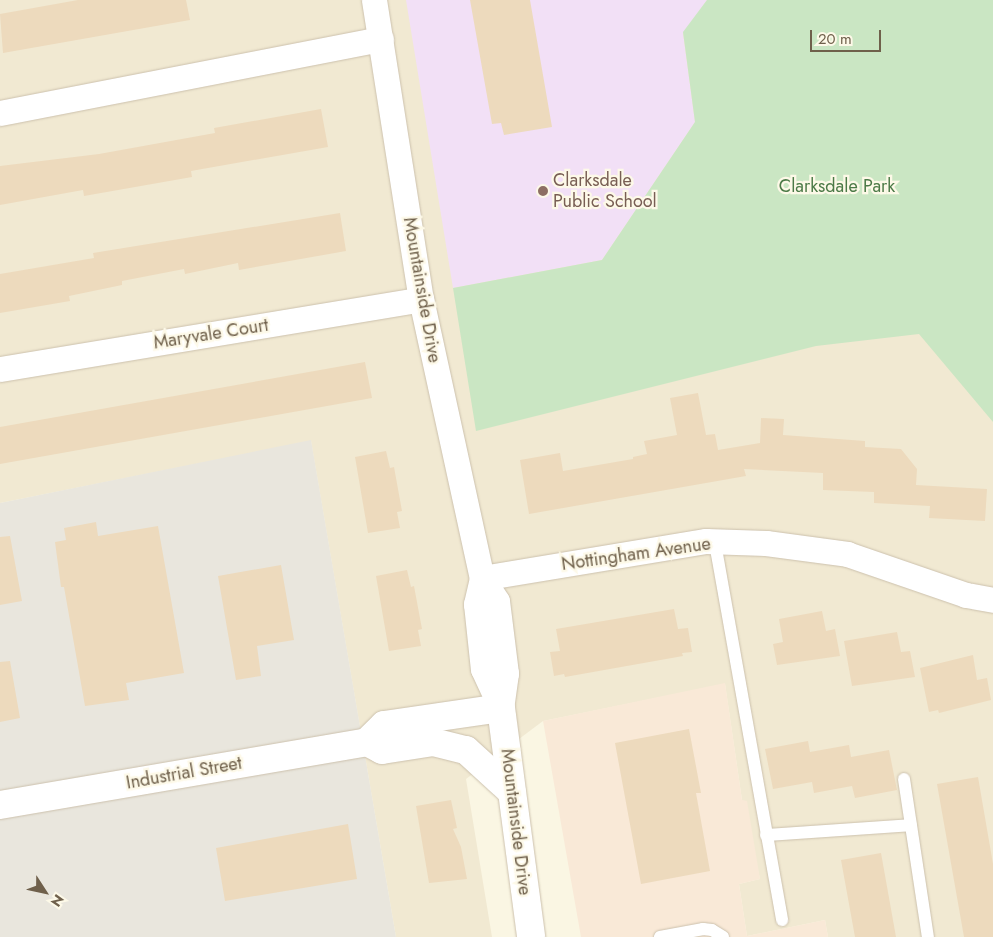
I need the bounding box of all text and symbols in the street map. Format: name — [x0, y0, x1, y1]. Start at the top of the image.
scale bar — [813, 20, 884, 52]
text: 20 m — [818, 28, 852, 50]
place label: Clarksdale Public School — [553, 170, 657, 212]
park label: Clarksdale Park — [779, 175, 895, 197]
marker: Clarksdale Public School — [537, 185, 549, 197]
street label: Mountainside Drive — [399, 216, 445, 364]
street label: Maryvale Court — [152, 314, 270, 354]
street label: Nottingham Avenue — [560, 533, 712, 575]
street label: Mountainside Drive — [496, 748, 536, 896]
street label: Industrial Street — [124, 752, 244, 794]
north arrow — [20, 867, 70, 917]
text: N — [46, 890, 69, 911]

